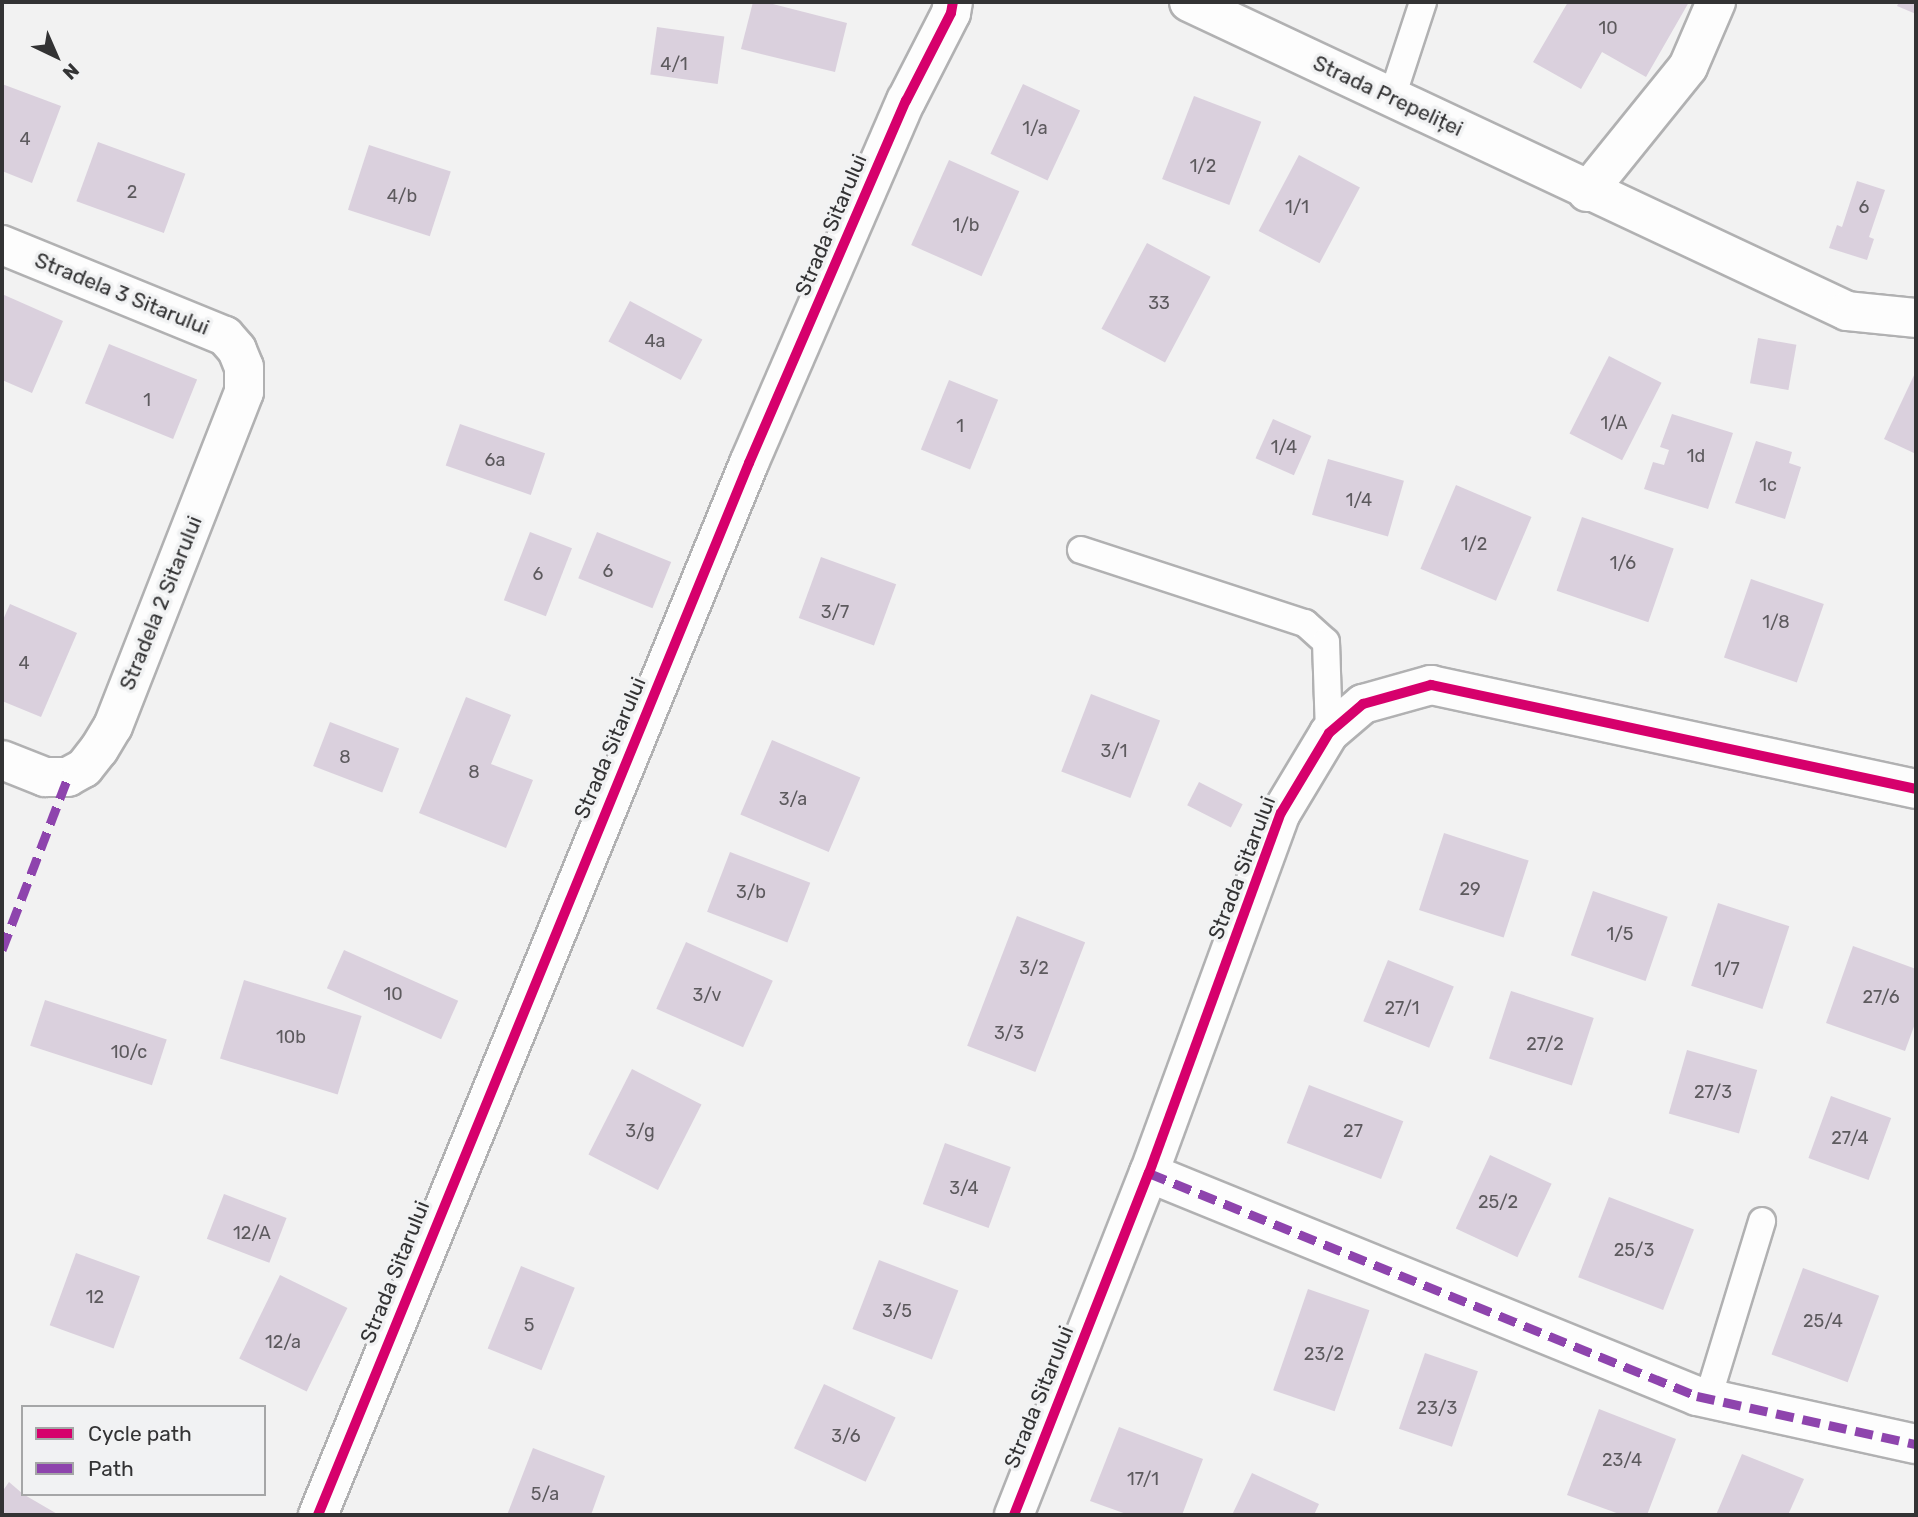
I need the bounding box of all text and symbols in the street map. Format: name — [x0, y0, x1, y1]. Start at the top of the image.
house number: 10 — [1598, 17, 1618, 39]
north arrow — [21, 21, 91, 91]
street label: Strada Prepeliței — [1309, 50, 1467, 142]
house number: 4/1 — [660, 53, 688, 75]
text: N — [58, 58, 84, 84]
house number: 1/a — [1022, 117, 1048, 139]
house number: 4 — [19, 128, 31, 150]
street label: Strada Sitarului — [790, 150, 872, 300]
house number: 1/2 — [1190, 155, 1216, 177]
house number: 2 — [127, 181, 137, 203]
house number: 4/b — [387, 185, 417, 207]
house number: 1/1 — [1285, 196, 1309, 218]
house number: 6 — [1859, 196, 1869, 218]
house number: 1/b — [952, 214, 980, 236]
street label: Stradela 3 Sitarului — [31, 247, 213, 341]
house number: 33 — [1148, 292, 1170, 314]
house number: 4a — [644, 330, 666, 352]
house number: 1 — [143, 389, 151, 411]
house number: 1/A — [1600, 412, 1628, 434]
house number: 1 — [956, 415, 964, 437]
house number: 1/4 — [1271, 436, 1297, 458]
house number: 1d — [1687, 445, 1705, 467]
house number: 6a — [485, 449, 505, 471]
house number: 1c — [1759, 474, 1777, 496]
house number: 1/4 — [1346, 489, 1372, 511]
street label: Stradela 2 Sitarului — [115, 512, 207, 694]
house number: 1/2 — [1461, 533, 1487, 555]
house number: 1/6 — [1610, 552, 1636, 574]
house number: 6 — [603, 560, 613, 582]
house number: 6 — [533, 563, 543, 585]
house number: 3/7 — [821, 601, 849, 623]
house number: 1/8 — [1762, 611, 1790, 633]
house number: 4 — [18, 652, 30, 674]
street label: Strada Sitarului — [569, 673, 651, 823]
house number: 3/1 — [1100, 740, 1128, 762]
house number: 8 — [339, 746, 351, 768]
house number: 8 — [468, 761, 480, 783]
house number: 3/a — [779, 788, 807, 810]
street label: Strada Sitarului — [1203, 793, 1281, 943]
house number: 29 — [1459, 878, 1481, 900]
house number: 3/b — [736, 881, 766, 903]
house number: 1/5 — [1607, 923, 1633, 945]
house number: 3/2 — [1019, 957, 1049, 979]
house number: 1/7 — [1714, 958, 1740, 980]
house number: 10 — [383, 983, 403, 1005]
house number: 3/v — [693, 984, 721, 1006]
house number: 27/6 — [1862, 986, 1900, 1008]
house number: 27/1 — [1385, 997, 1419, 1019]
house number: 3/3 — [994, 1022, 1024, 1044]
house number: 10b — [276, 1026, 306, 1048]
house number: 27/2 — [1526, 1033, 1564, 1055]
house number: 10/c — [111, 1041, 147, 1063]
house number: 27/3 — [1694, 1081, 1732, 1103]
house number: 3/g — [625, 1120, 655, 1142]
house number: 27 — [1343, 1120, 1363, 1142]
house number: 27/4 — [1831, 1127, 1869, 1149]
house number: 3/4 — [949, 1177, 979, 1199]
house number: 25/2 — [1478, 1191, 1518, 1213]
street label: Strada Sitarului — [355, 1197, 435, 1347]
house number: 12/A — [233, 1222, 271, 1244]
house number: 25/3 — [1614, 1239, 1654, 1261]
house number: 12 — [86, 1286, 104, 1308]
house number: 3/5 — [882, 1300, 912, 1322]
house number: 25/4 — [1803, 1310, 1843, 1332]
house number: 5 — [524, 1314, 534, 1336]
street label: Strada Sitarului — [999, 1322, 1079, 1472]
house number: 12/a — [265, 1331, 301, 1353]
house number: 23/2 — [1304, 1343, 1344, 1365]
house number: 23/3 — [1417, 1397, 1457, 1419]
legend — [21, 1405, 266, 1496]
text: Cycle path — [88, 1421, 192, 1446]
house number: 3/6 — [831, 1425, 861, 1447]
house number: 23/4 — [1602, 1449, 1642, 1471]
text: Path — [88, 1456, 134, 1481]
house number: 17/1 — [1127, 1468, 1159, 1490]
house number: 5/a — [531, 1483, 559, 1505]

